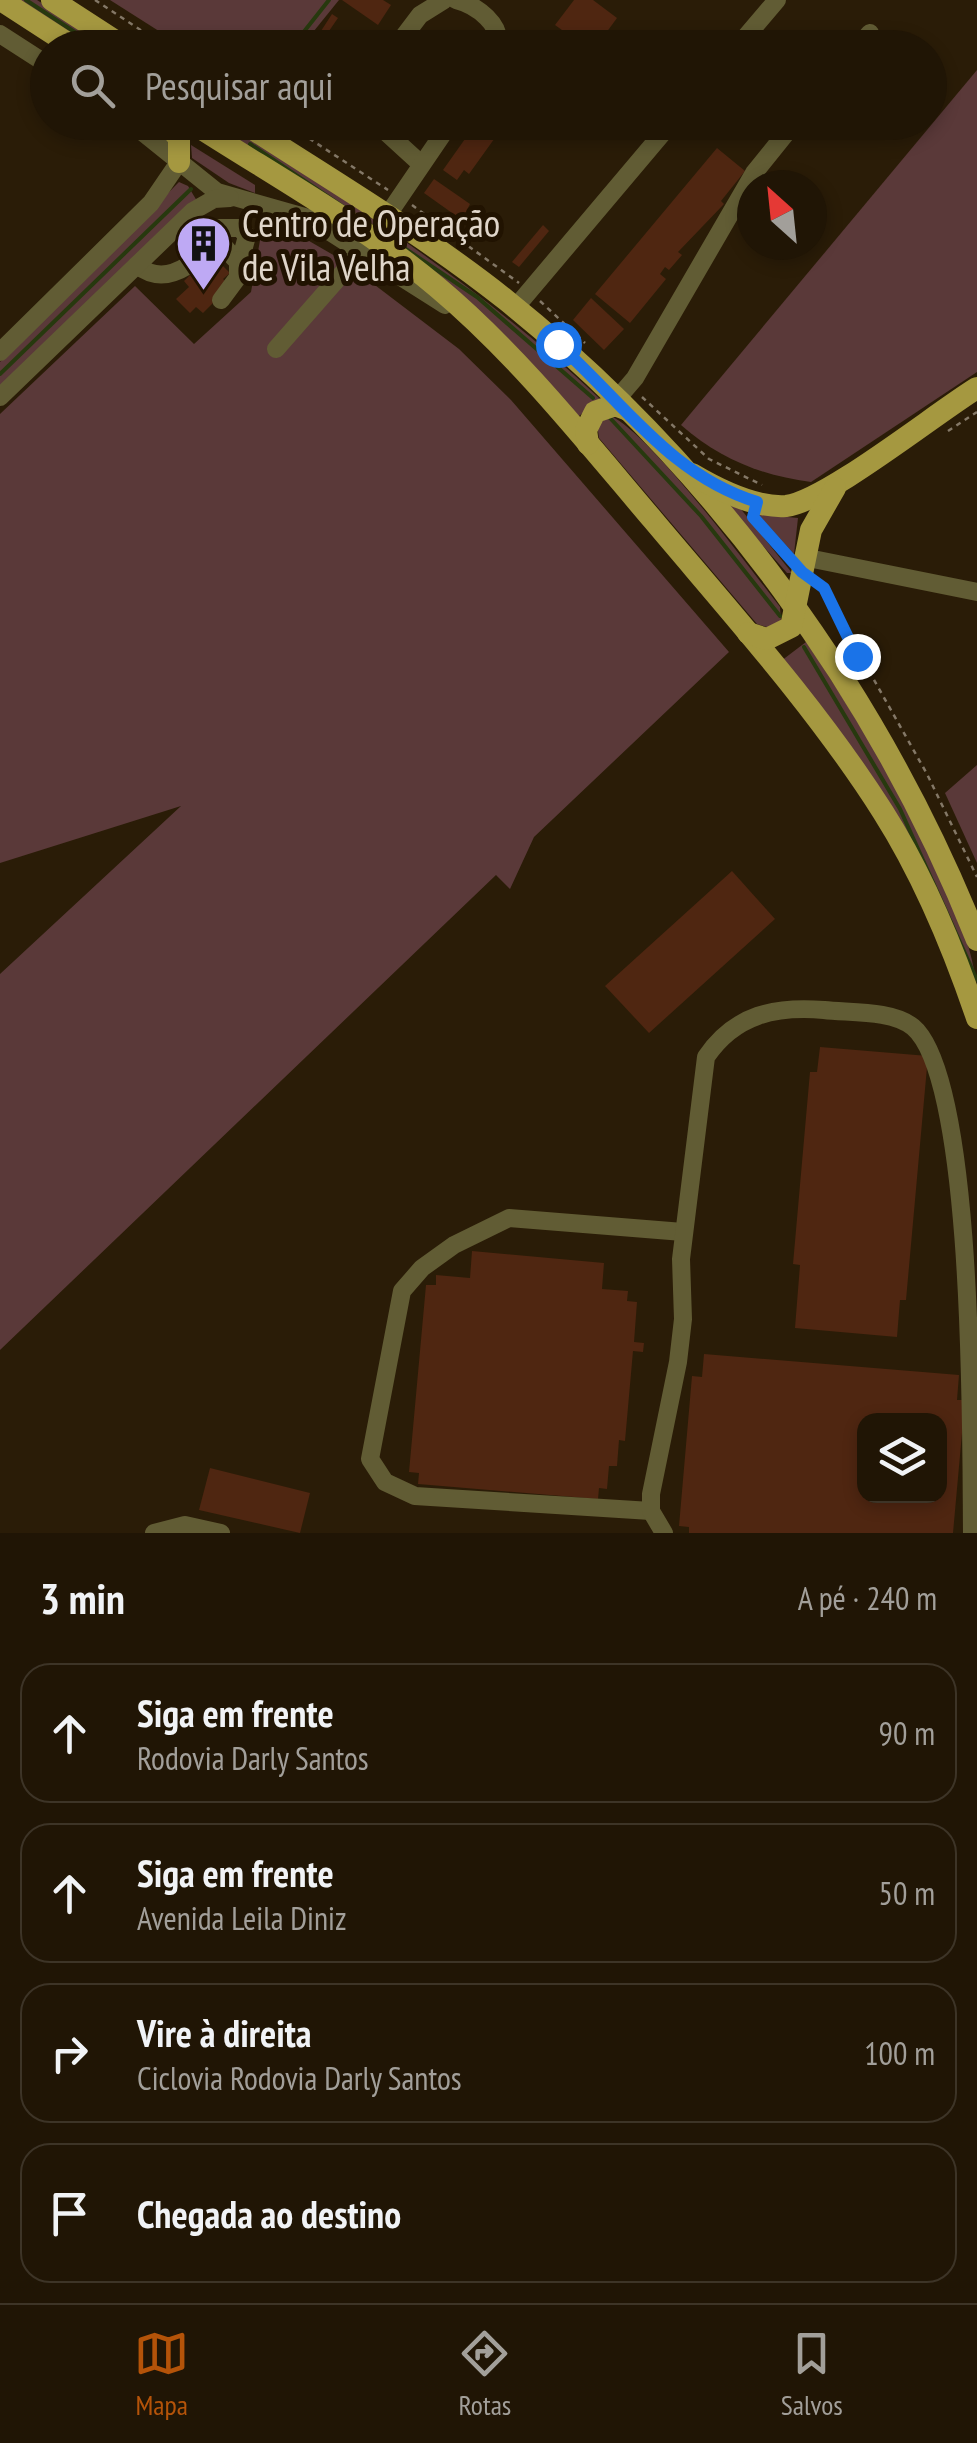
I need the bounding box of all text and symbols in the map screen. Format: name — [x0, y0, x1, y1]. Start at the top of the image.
search box — [30, 30, 947, 140]
icon: search — [65, 58, 120, 113]
text: Pesquisar aqui — [145, 61, 334, 110]
north arrow — [737, 170, 827, 260]
place label: Centro de Operação de Vila Velha — [242, 198, 500, 291]
building icon: Centro de Operação de Vila Velha — [173, 214, 233, 293]
route start — [536, 322, 582, 368]
route end — [835, 634, 881, 680]
map controls — [857, 1413, 947, 1503]
button: layers — [857, 1413, 947, 1503]
text: 3 min — [40, 1571, 125, 1626]
text: A pé · 240 m — [798, 1577, 937, 1619]
text: Siga em frente — [137, 1688, 334, 1737]
icon: ahead — [42, 1706, 97, 1761]
text: 90 m — [879, 1712, 935, 1754]
text: Rodovia Darly Santos — [137, 1737, 369, 1779]
text: Siga em frente — [137, 1848, 334, 1897]
icon: ahead — [42, 1866, 97, 1921]
text: 50 m — [879, 1872, 935, 1914]
text: Avenida Leila Diniz — [137, 1897, 347, 1939]
text: Vire à direita — [137, 2008, 312, 2057]
icon: right — [42, 2026, 97, 2081]
text: 100 m — [864, 2032, 935, 2074]
text: Ciclovia Rodovia Darly Santos — [137, 2057, 462, 2099]
icon: arrive — [42, 2186, 97, 2241]
text: Chegada ao destino — [137, 2189, 401, 2238]
tab: Mapa — [134, 2326, 189, 2423]
tab: Rotas — [457, 2326, 512, 2423]
tab: Salvos — [781, 2326, 843, 2423]

